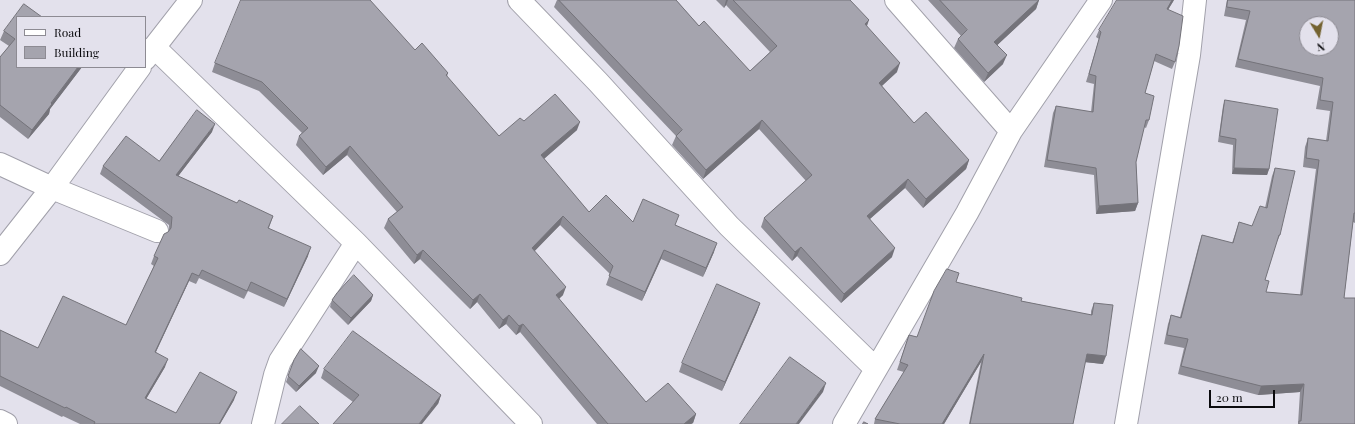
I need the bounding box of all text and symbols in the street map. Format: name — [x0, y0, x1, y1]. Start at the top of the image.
legend — [16, 16, 146, 68]
north arrow — [1299, 16, 1339, 56]
text: Road — [54, 24, 81, 40]
text: N — [1316, 39, 1326, 55]
text: Building — [54, 44, 99, 60]
scale bar — [1211, 382, 1277, 408]
text: 20 m — [1216, 389, 1243, 405]

